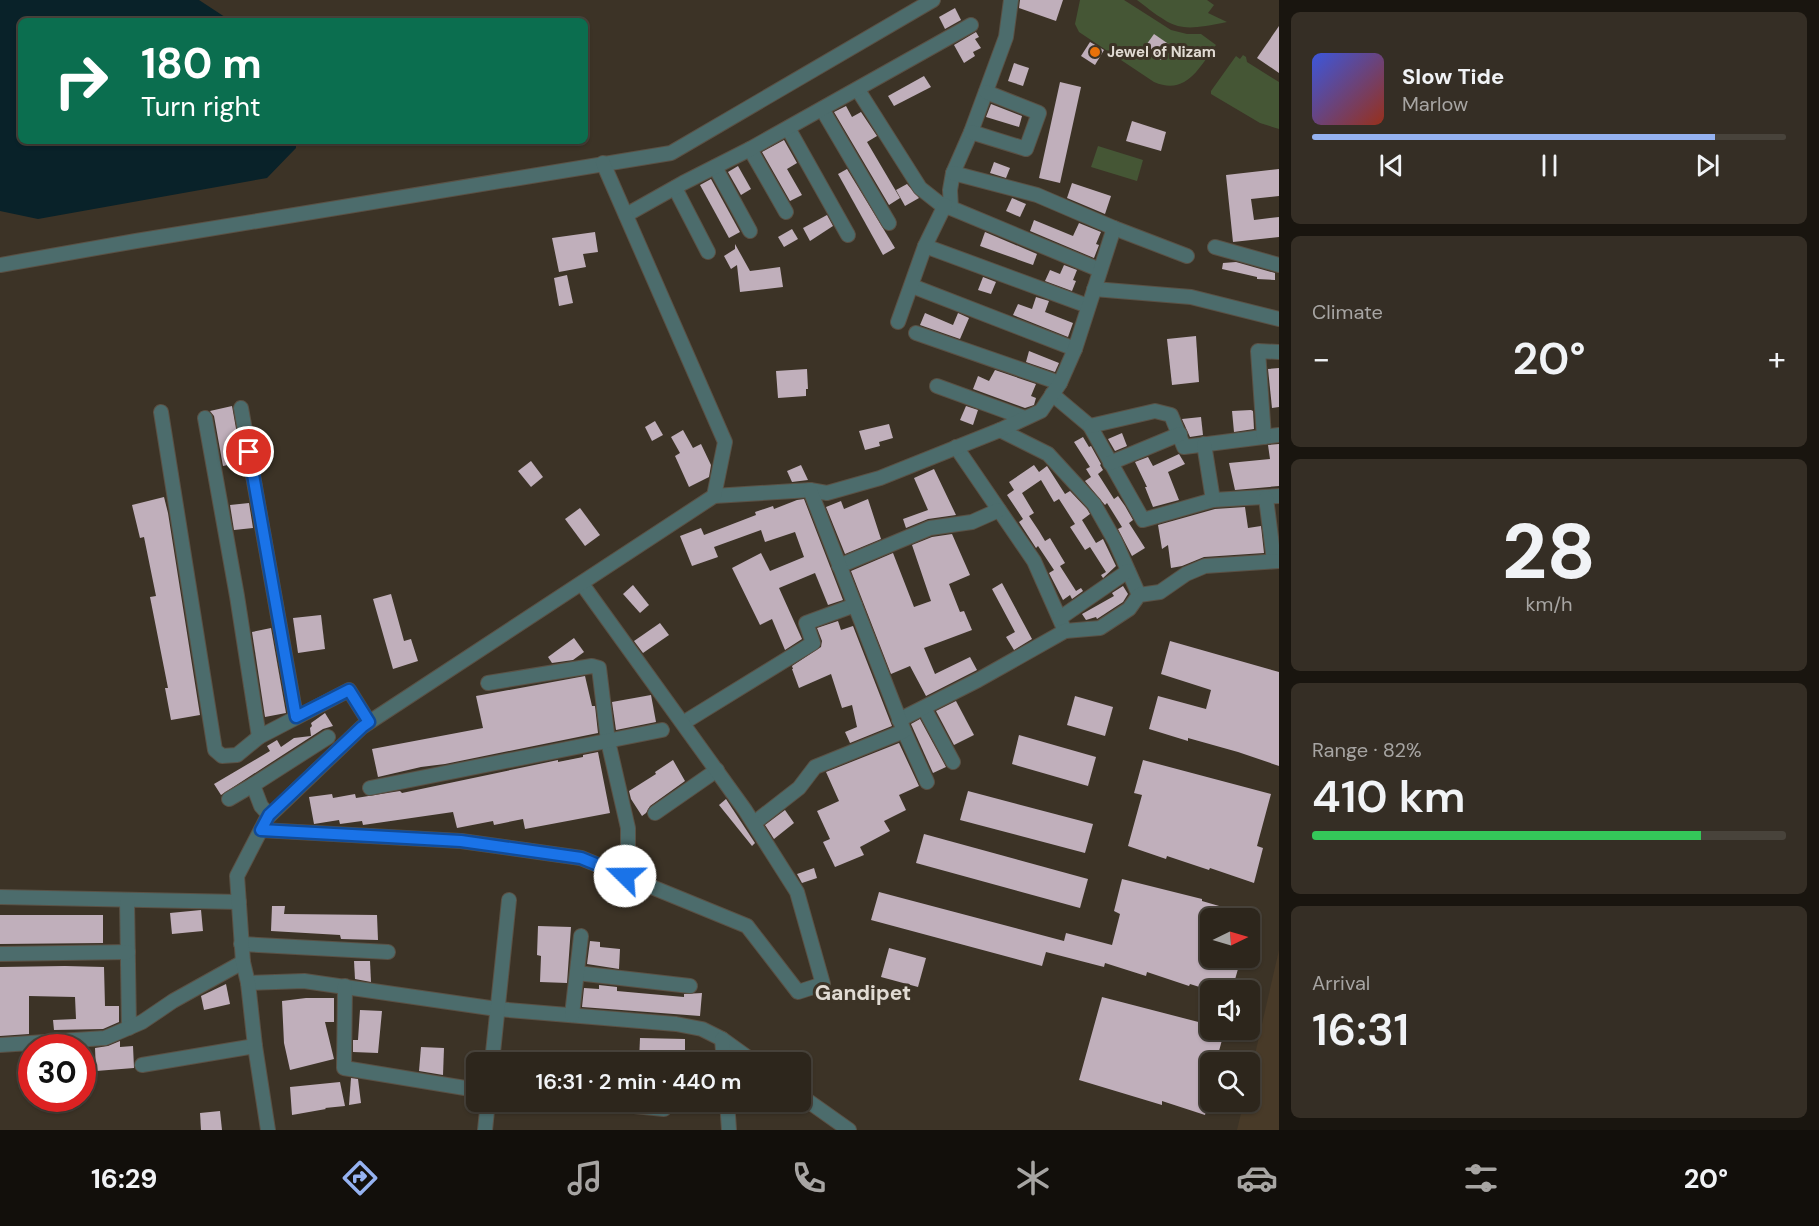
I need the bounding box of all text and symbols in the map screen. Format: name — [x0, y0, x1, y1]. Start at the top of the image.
text: 180 m — [141, 36, 262, 91]
icon: right — [42, 42, 120, 120]
place label: Jewel of Nizam — [1107, 42, 1216, 62]
marker: Jewel of Nizam — [1088, 45, 1102, 59]
text: Slow Tide — [1402, 62, 1504, 91]
text: Turn right — [141, 89, 261, 124]
text: Marlow — [1402, 91, 1468, 117]
icon: previous — [1375, 149, 1408, 182]
icon: pause — [1533, 149, 1566, 182]
icon: next — [1691, 149, 1724, 182]
text: Climate — [1312, 299, 1383, 325]
text: 20° — [1512, 329, 1586, 388]
text: − — [1312, 337, 1330, 380]
text: + — [1768, 337, 1786, 380]
pin — [223, 426, 274, 477]
icon: arrive — [232, 435, 265, 468]
text: 28 — [1502, 501, 1596, 602]
text: km/h — [1525, 591, 1573, 617]
text: Range · 82% — [1312, 737, 1422, 763]
text: 410 km — [1312, 767, 1465, 826]
position arrow — [593, 844, 657, 908]
north arrow — [1200, 908, 1260, 968]
map controls — [1200, 908, 1260, 1112]
text: Arrival — [1312, 970, 1370, 996]
district label: Gandipet — [815, 979, 911, 1007]
button: sound — [1200, 980, 1260, 1040]
text: 16:31 — [1312, 1000, 1409, 1059]
speed limit sign: 30 — [18, 1034, 96, 1112]
button: search — [1200, 1052, 1260, 1112]
text: 16:31 · 2 min · 440 m — [535, 1067, 742, 1096]
icon: directions — [339, 1157, 381, 1199]
icon: music — [564, 1157, 606, 1199]
icon: phone — [788, 1157, 830, 1199]
icon: climate — [1012, 1157, 1054, 1199]
icon: car — [1236, 1157, 1278, 1199]
icon: filters — [1460, 1157, 1502, 1199]
text: 16:29 — [91, 1161, 157, 1196]
text: 20° — [1684, 1161, 1728, 1196]

